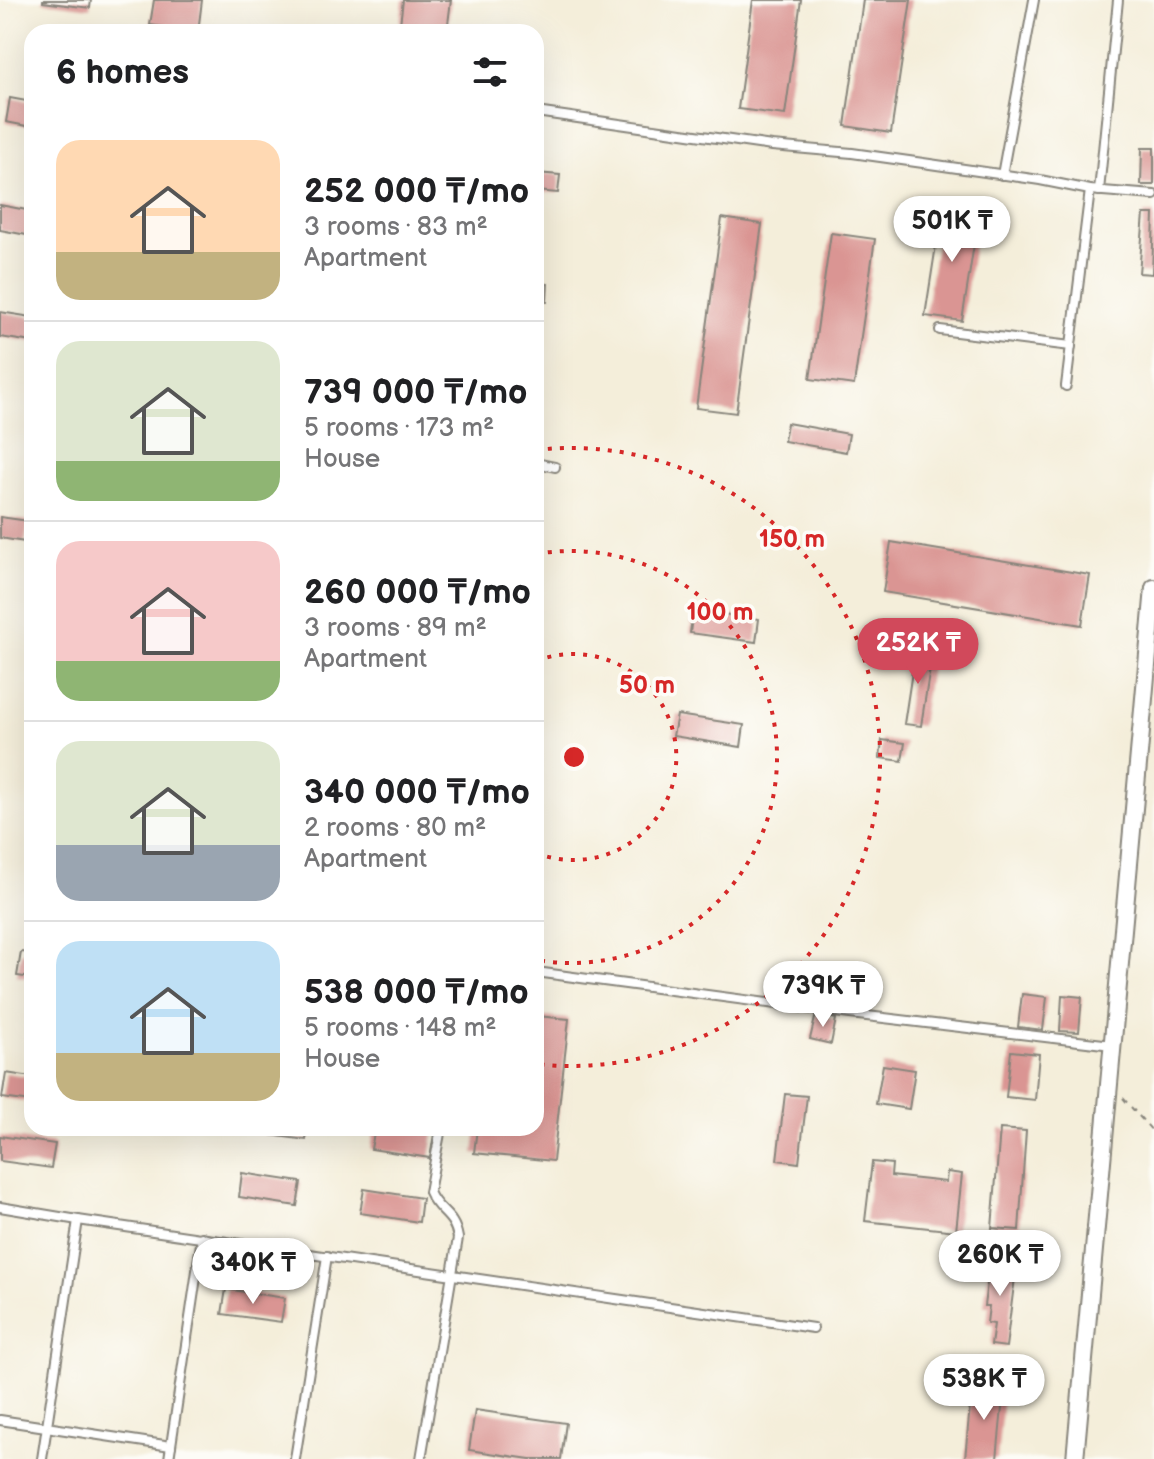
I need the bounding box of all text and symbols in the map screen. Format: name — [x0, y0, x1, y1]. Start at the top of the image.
icon: filters — [468, 50, 512, 94]
text: 6 homes — [56, 52, 189, 93]
text: 252 000 ₸/mo — [304, 171, 529, 212]
icon: home — [120, 172, 216, 268]
pin: 501K ₸ — [887, 196, 1017, 264]
text: 501K ₸ — [911, 206, 993, 237]
text: 3 rooms · 83 m² — [304, 212, 488, 243]
text: Apartment — [304, 243, 427, 274]
text: 739 000 ₸/mo — [304, 372, 527, 413]
icon: home — [120, 373, 216, 469]
text: 5 rooms · 173 m² — [304, 413, 494, 444]
text: House — [304, 444, 380, 475]
text: 150 m — [759, 525, 825, 554]
text: 260 000 ₸/mo — [304, 572, 531, 613]
icon: home — [120, 573, 216, 669]
text: 100 m — [687, 598, 753, 627]
text: 3 rooms · 89 m² — [304, 613, 487, 644]
pin: 252K ₸ — [853, 618, 983, 686]
text: 252K ₸ — [875, 628, 961, 659]
text: Apartment — [304, 644, 427, 675]
text: 50 m — [619, 671, 675, 700]
centre of rings — [560, 743, 588, 771]
text: 340 000 ₸/mo — [304, 772, 530, 813]
icon: home — [120, 773, 216, 869]
text: 2 rooms · 80 m² — [304, 813, 486, 844]
text: Apartment — [304, 844, 427, 875]
pin: 739K ₸ — [758, 961, 888, 1029]
text: 739K ₸ — [781, 971, 865, 1002]
text: 538 000 ₸/mo — [304, 972, 529, 1013]
icon: home — [120, 973, 216, 1069]
text: 5 rooms · 148 m² — [304, 1013, 496, 1044]
text: House — [304, 1044, 380, 1075]
pin: 260K ₸ — [935, 1230, 1065, 1298]
pin: 340K ₸ — [188, 1238, 318, 1306]
text: 260K ₸ — [957, 1240, 1043, 1271]
text: 340K ₸ — [210, 1248, 296, 1279]
pin: 538K ₸ — [919, 1354, 1049, 1422]
text: 538K ₸ — [942, 1364, 1026, 1395]

